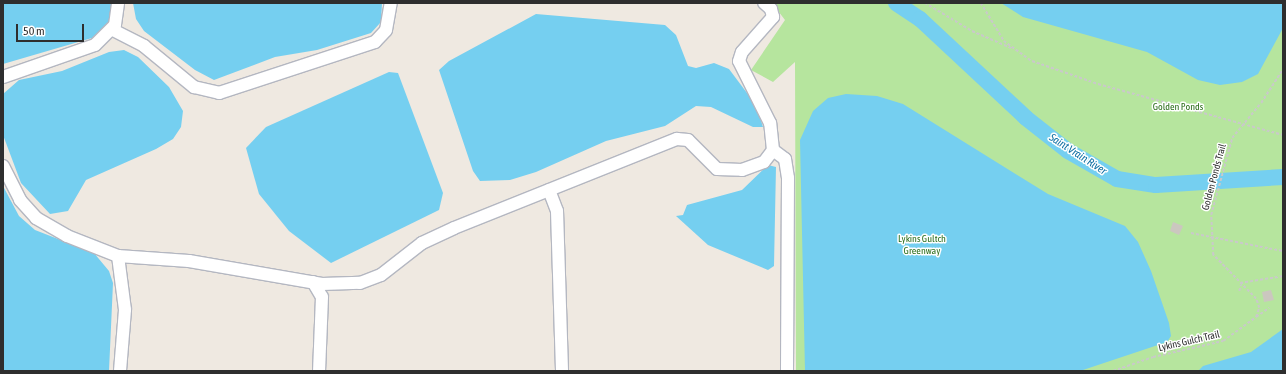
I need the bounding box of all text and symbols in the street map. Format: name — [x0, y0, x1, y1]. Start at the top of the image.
scale bar — [18, 16, 86, 42]
text: 50 m — [23, 24, 45, 38]
park label: Golden Ponds — [1153, 101, 1203, 113]
water label: Saint Vrain River — [1047, 131, 1109, 177]
street label: Golden Ponds Trail — [1199, 143, 1229, 211]
park label: Lykins Gultch Greenway — [898, 232, 946, 256]
street label: Lykins Gulch Trail — [1157, 328, 1221, 354]

